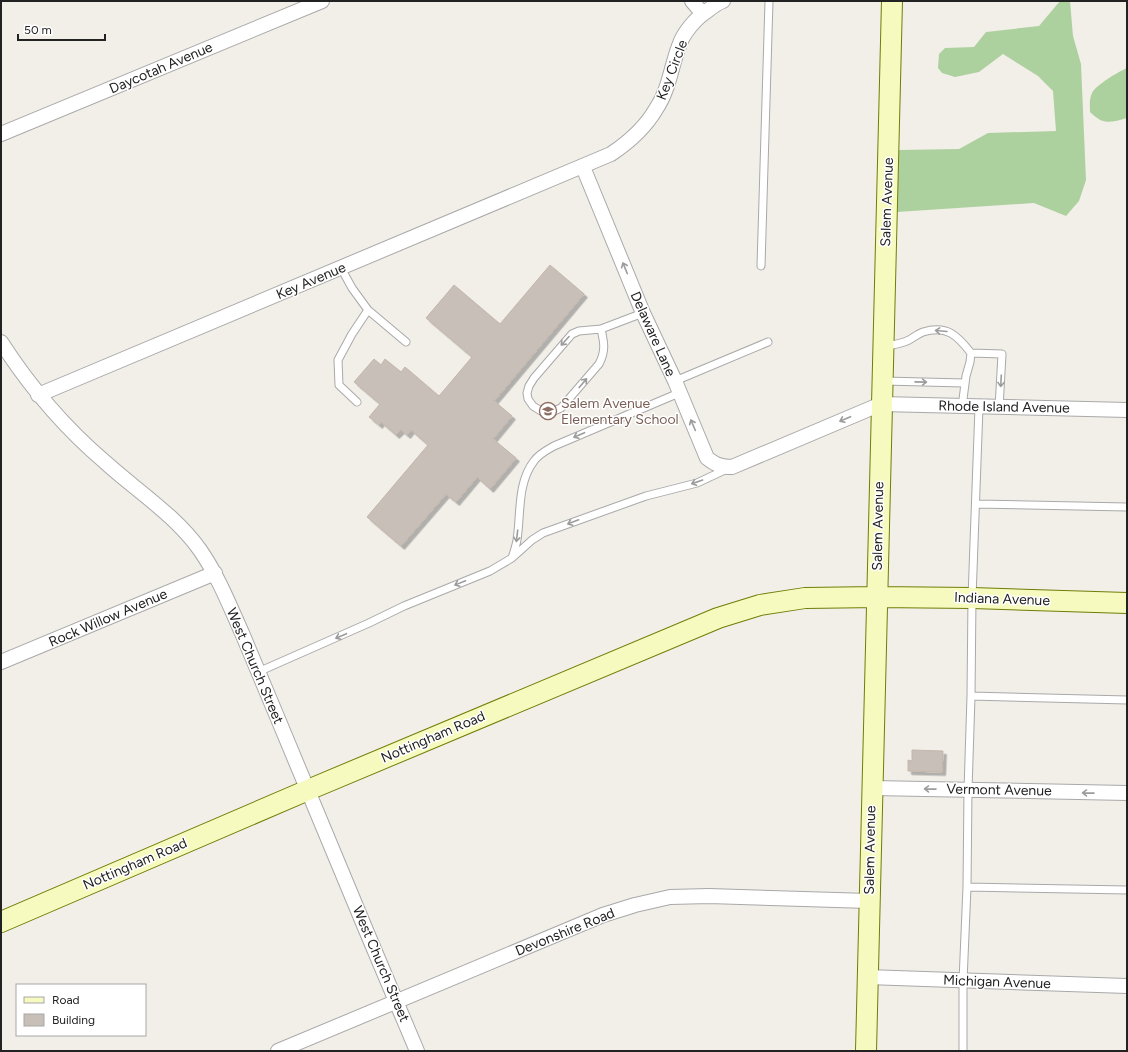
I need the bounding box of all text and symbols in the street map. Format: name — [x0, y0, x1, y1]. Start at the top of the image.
scale bar — [18, 16, 105, 42]
text: 50 m — [24, 23, 52, 37]
street label: Key Circle — [653, 37, 691, 102]
street label: Daycotah Avenue — [107, 38, 216, 97]
street label: Salem Avenue — [877, 157, 897, 247]
street label: Key Avenue — [274, 259, 349, 303]
one-way arrow — [620, 262, 628, 274]
street label: Delaware Lane — [627, 289, 679, 379]
one-way arrow — [935, 328, 948, 335]
one-way arrow — [561, 335, 570, 346]
one-way arrow — [997, 374, 1004, 387]
one-way arrow — [578, 377, 587, 388]
one-way arrow — [914, 378, 927, 386]
place label: Salem Avenue Elementary School — [561, 395, 679, 428]
street label: Rhode Island Avenue — [938, 397, 1070, 417]
school or university icon: Salem Avenue Elementary School — [538, 401, 558, 421]
one-way arrow — [840, 416, 852, 423]
one-way arrow — [689, 420, 696, 432]
one-way arrow — [573, 432, 585, 439]
one-way arrow — [691, 479, 703, 487]
street label: Salem Avenue — [869, 481, 887, 571]
one-way arrow — [568, 519, 580, 527]
one-way arrow — [513, 529, 521, 542]
one-way arrow — [454, 580, 466, 588]
street label: Rock Willow Avenue — [46, 585, 170, 651]
street label: Indiana Avenue — [954, 589, 1051, 609]
street label: West Church Street — [223, 605, 287, 727]
one-way arrow — [335, 633, 347, 640]
street label: Nottingham Road — [378, 707, 488, 767]
street label: Vermont Avenue — [946, 781, 1052, 799]
one-way arrow — [924, 785, 937, 793]
one-way arrow — [1082, 789, 1095, 796]
street label: Salem Avenue — [861, 805, 879, 895]
street label: Nottingham Road — [80, 834, 190, 894]
street label: West Church Street — [349, 903, 413, 1025]
street label: Devonshire Road — [513, 904, 617, 960]
street label: Michigan Avenue — [943, 972, 1051, 992]
legend — [16, 984, 146, 1036]
text: Road — [52, 993, 80, 1007]
text: Building — [52, 1013, 95, 1027]

